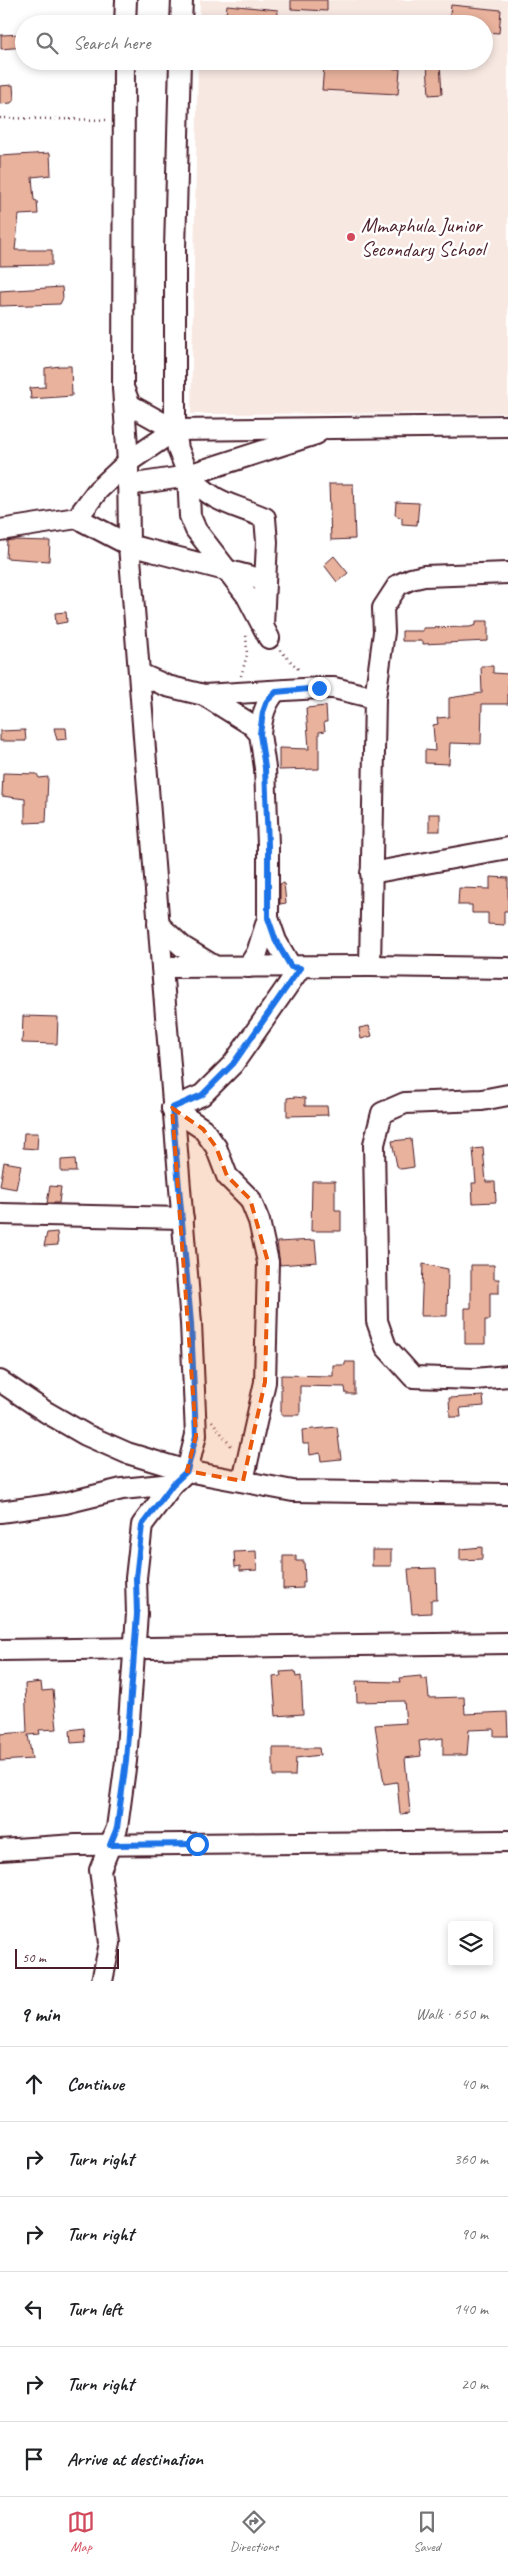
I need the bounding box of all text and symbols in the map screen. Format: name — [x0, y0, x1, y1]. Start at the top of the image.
search box — [15, 15, 493, 70]
icon: search — [33, 29, 61, 57]
text: Search here — [73, 31, 150, 55]
place label: Mmaphula Junior Secondary School — [361, 212, 488, 262]
marker: Mmaphula Junior Secondary School — [345, 231, 357, 243]
route end — [308, 677, 331, 700]
route start — [186, 1833, 209, 1856]
map controls — [448, 1921, 493, 1966]
button: layers — [448, 1921, 493, 1966]
scale bar — [15, 1946, 119, 1969]
text: 50 m — [22, 1949, 46, 1966]
text: 9 min — [20, 2001, 60, 2027]
text: Walk · 650 m — [416, 2004, 488, 2024]
icon: ahead — [20, 2070, 48, 2098]
text: Continue — [67, 2072, 124, 2096]
text: 40 m — [461, 2074, 488, 2094]
icon: right — [20, 2145, 48, 2173]
text: Turn right — [67, 2147, 134, 2171]
text: 360 m — [454, 2149, 488, 2169]
icon: right — [20, 2220, 48, 2248]
text: Turn right — [67, 2222, 134, 2246]
text: 90 m — [461, 2224, 488, 2244]
icon: left — [20, 2295, 48, 2323]
text: Turn left — [67, 2297, 122, 2321]
text: 140 m — [454, 2299, 488, 2319]
icon: right — [20, 2370, 48, 2398]
text: Turn right — [67, 2372, 134, 2396]
text: 20 m — [461, 2374, 488, 2394]
icon: arrive — [20, 2445, 48, 2473]
text: Arrive at destination — [67, 2447, 203, 2471]
tab: Map — [67, 2508, 95, 2555]
tab: Directions — [230, 2508, 278, 2555]
tab: Saved — [413, 2508, 441, 2555]

